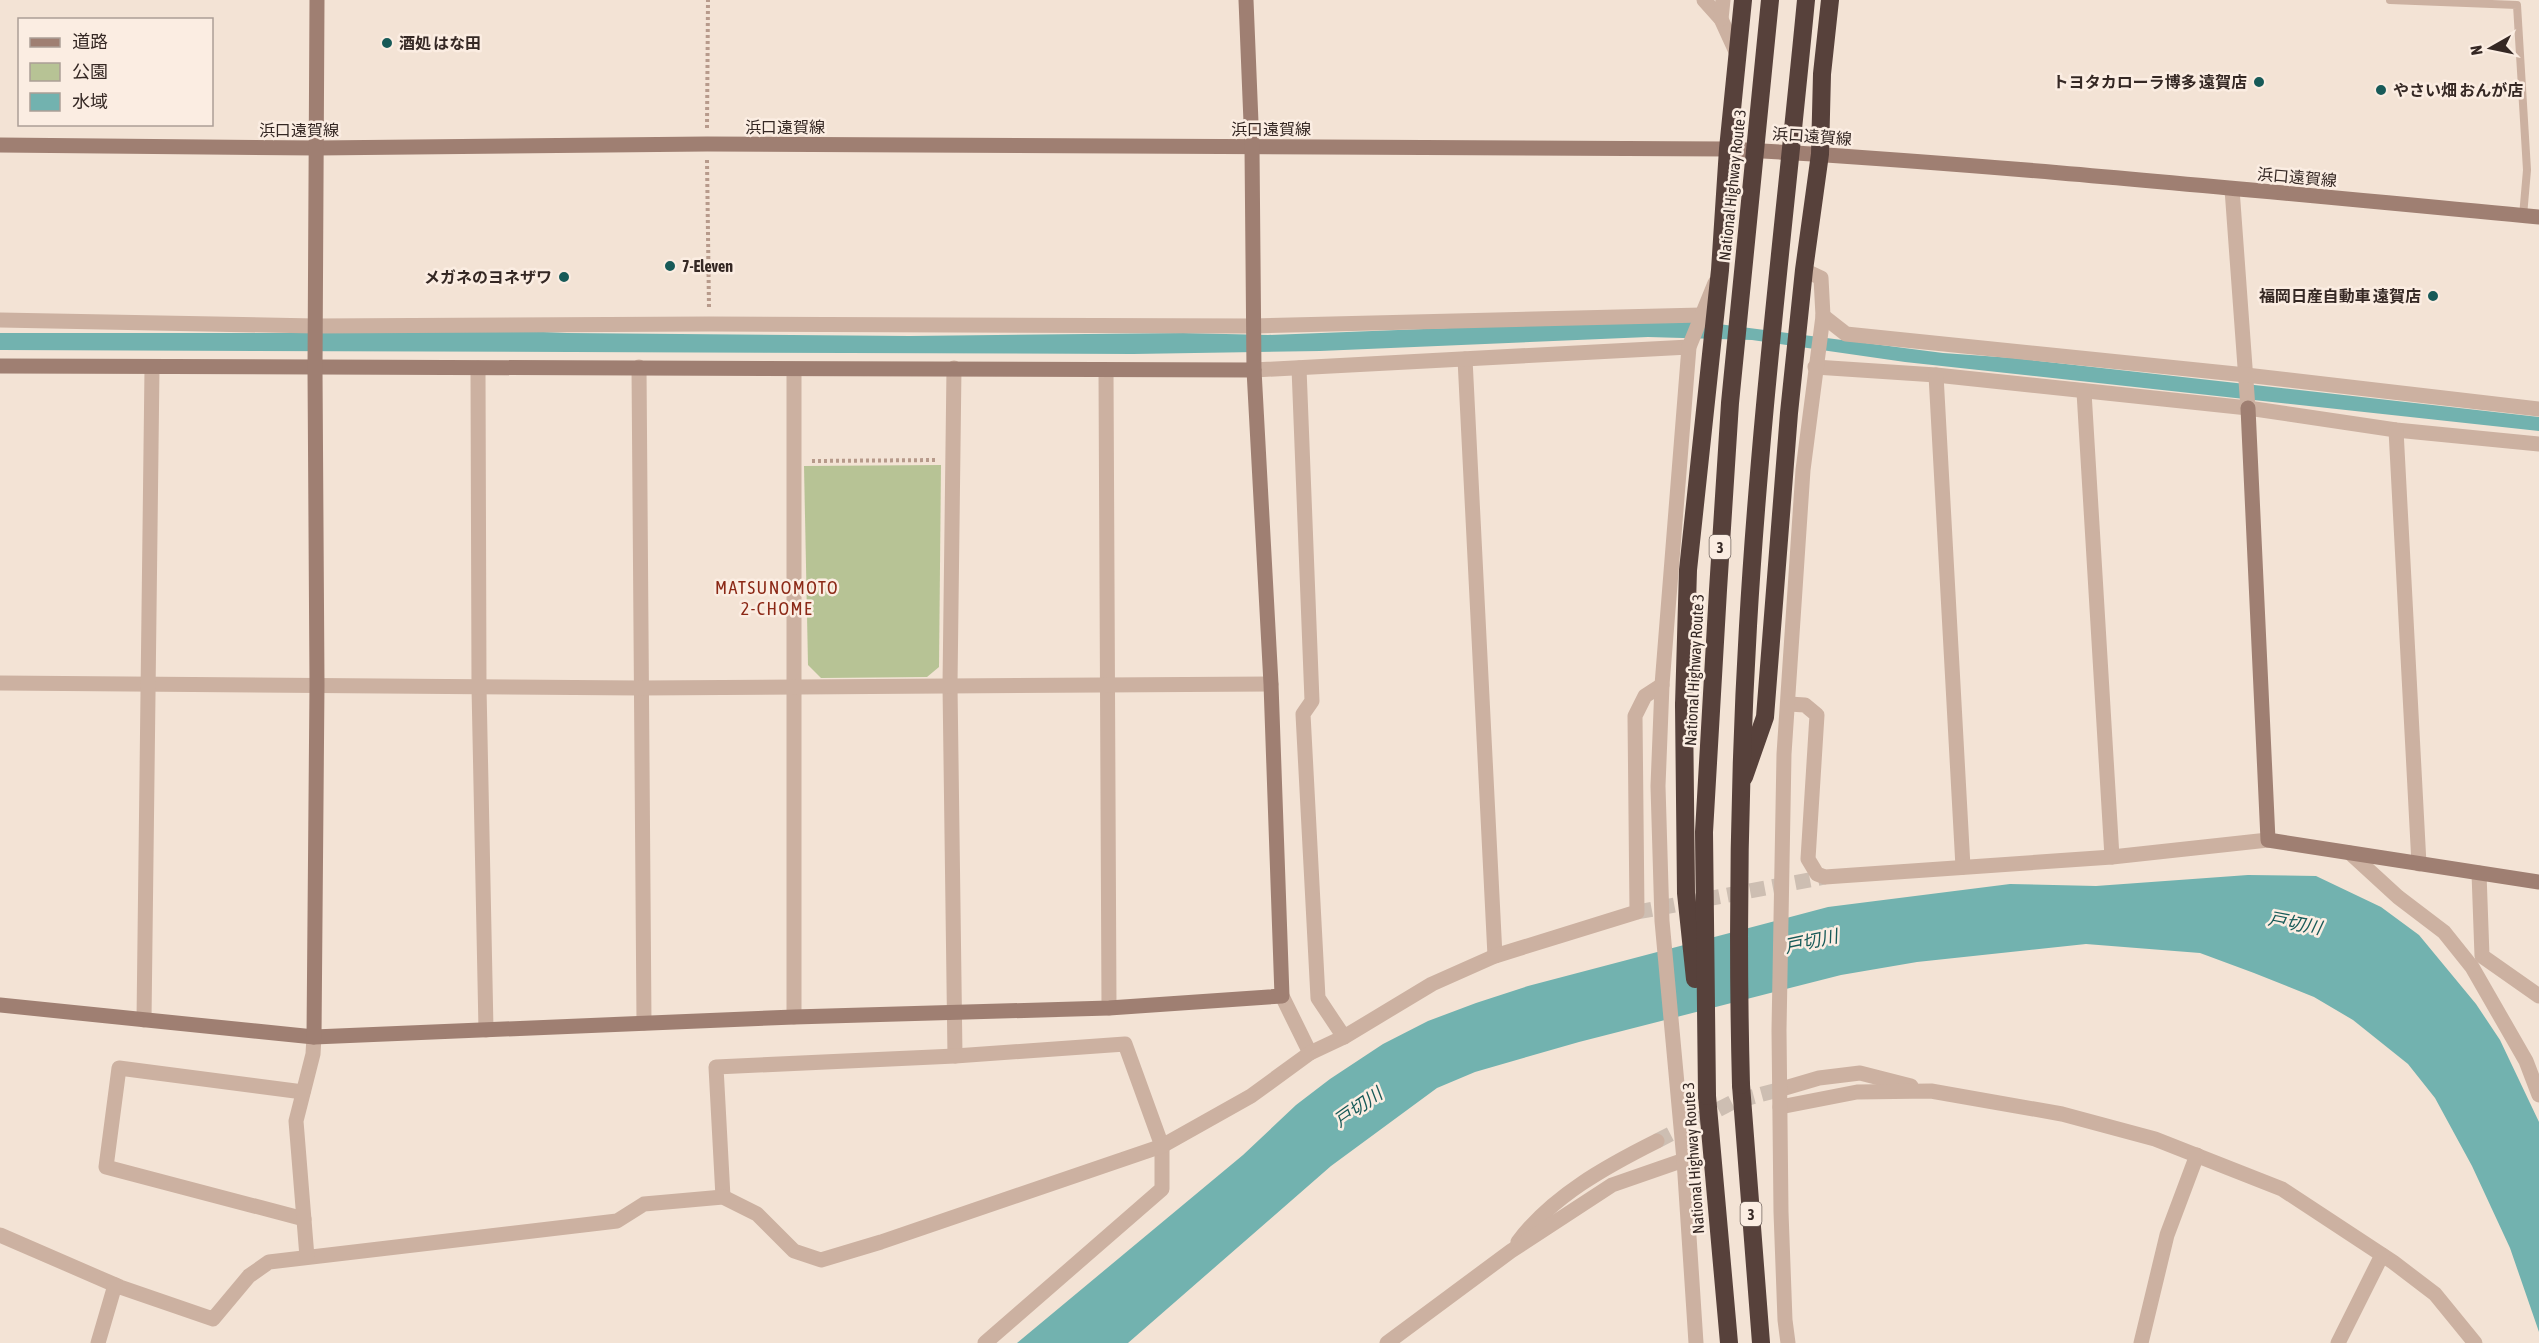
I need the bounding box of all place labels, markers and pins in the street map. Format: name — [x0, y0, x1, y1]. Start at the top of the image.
place label: 酒処 はな田 — [399, 34, 481, 52]
marker: 酒処 はな田 — [380, 36, 394, 50]
place label: トヨタカローラ博多 遠賀店 — [2053, 73, 2247, 91]
marker: トヨタカローラ博多 遠賀店 — [2252, 75, 2266, 89]
place label: やさい畑 おんが店 — [2393, 81, 2523, 99]
marker: やさい畑 おんが店 — [2374, 83, 2388, 97]
place label: 7-Eleven — [682, 257, 733, 275]
marker: 7-Eleven — [663, 259, 677, 273]
place label: メガネのヨネザワ — [424, 268, 552, 286]
marker: メガネのヨネザワ — [557, 270, 571, 284]
place label: 福岡日産自動車 遠賀店 — [2259, 287, 2421, 305]
marker: 福岡日産自動車 遠賀店 — [2426, 289, 2440, 303]

